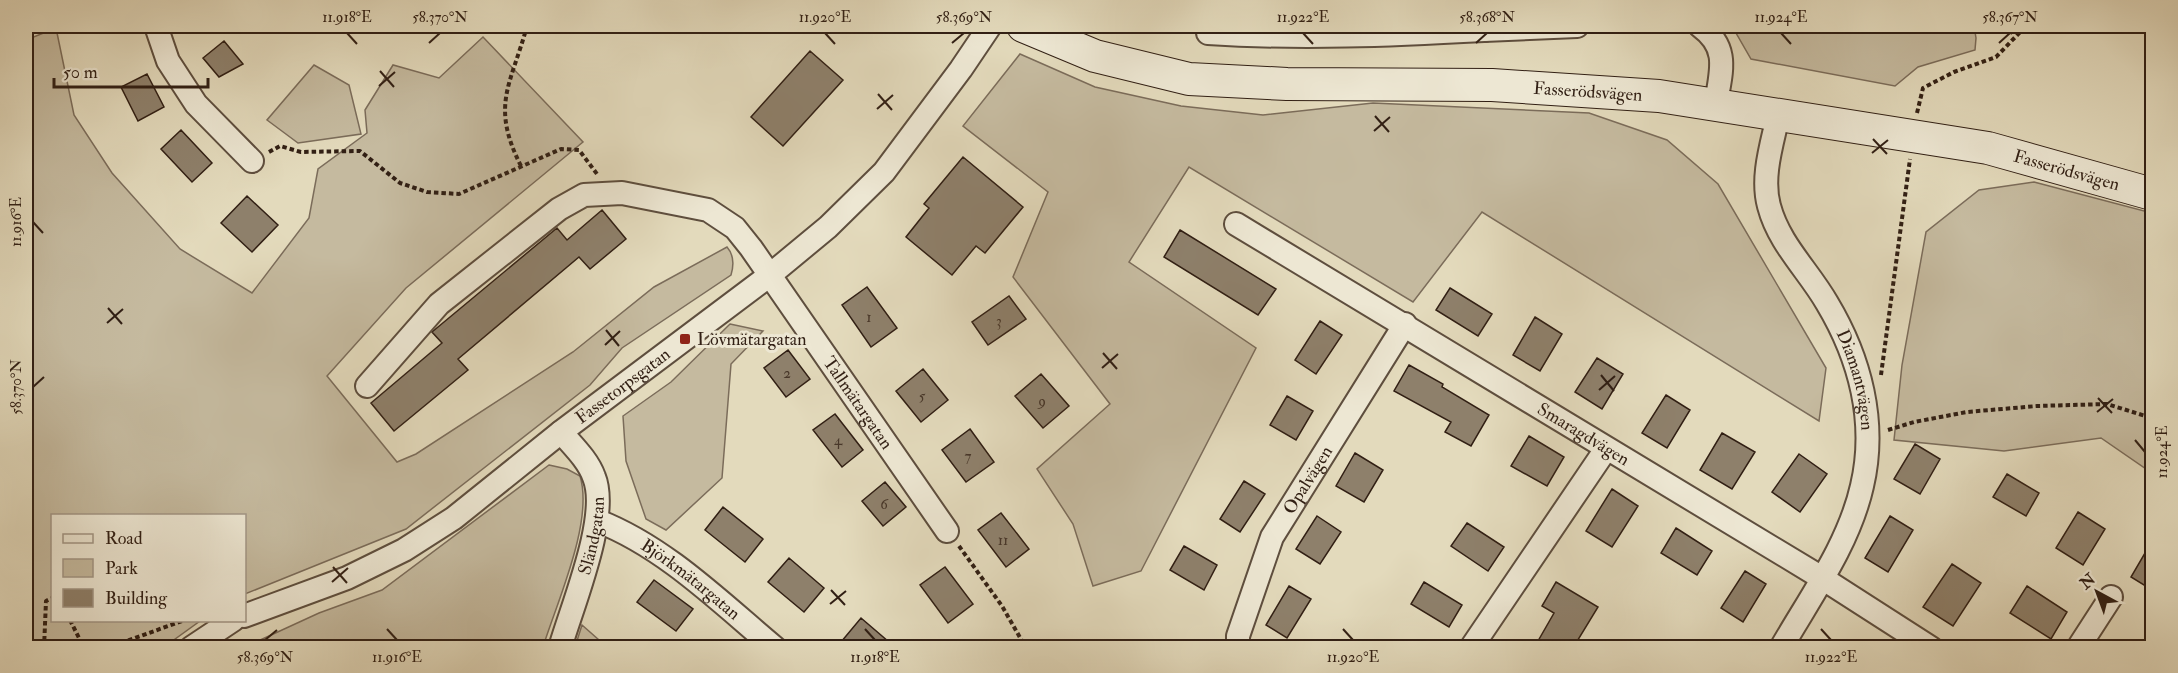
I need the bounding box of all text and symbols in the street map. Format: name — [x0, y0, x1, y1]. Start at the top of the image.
text: 11.918°E — [322, 8, 372, 27]
text: 58.370°N — [412, 8, 468, 27]
text: 11.920°E — [799, 8, 852, 27]
text: 58.369°N — [936, 8, 993, 27]
text: 11.922°E — [1277, 8, 1329, 27]
text: 58.368°N — [1459, 8, 1515, 27]
text: 11.924°E — [1754, 8, 1808, 27]
text: 58.367°N — [1982, 8, 2038, 27]
scale bar — [54, 51, 208, 89]
text: 50 m — [63, 61, 98, 84]
street label: Fasserödsvägen — [1533, 77, 1643, 107]
street label: Fasserödsvägen — [2011, 145, 2122, 196]
text: 11.916°E — [7, 197, 26, 247]
house number: 1 — [866, 308, 872, 327]
house number: 3 — [996, 312, 1002, 331]
street label: Diamantvägen — [1831, 326, 1878, 431]
place label: Lövmätargatan — [697, 328, 806, 351]
marker: Lövmätargatan — [678, 332, 692, 346]
street label: Fassetorpsgatan — [571, 343, 675, 429]
street label: Tallmätargatan — [818, 352, 898, 454]
text: 58.370°N — [7, 359, 26, 415]
house number: 2 — [783, 364, 791, 383]
house number: 5 — [919, 387, 926, 406]
house number: 9 — [1037, 392, 1046, 411]
street label: Smaragdvägen — [1533, 398, 1634, 471]
text: 11.924°E — [2153, 425, 2172, 479]
house number: 4 — [834, 431, 843, 450]
street label: Opalvägen — [1278, 442, 1338, 519]
house number: 7 — [965, 447, 972, 466]
house number: 6 — [880, 495, 889, 514]
street label: Sländgatan — [573, 497, 610, 578]
legend — [51, 514, 246, 622]
text: Road — [105, 527, 143, 550]
house number: 11 — [998, 531, 1008, 550]
street label: Björkmätargatan — [636, 534, 745, 625]
text: Park — [105, 557, 138, 580]
north arrow — [2067, 562, 2127, 622]
text: N — [2075, 569, 2100, 594]
text: Building — [105, 587, 168, 610]
text: 58.369°N — [237, 648, 294, 667]
text: 11.916°E — [372, 648, 422, 667]
text: 11.918°E — [850, 648, 900, 667]
text: 11.920°E — [1327, 648, 1380, 667]
text: 11.922°E — [1805, 648, 1857, 667]

